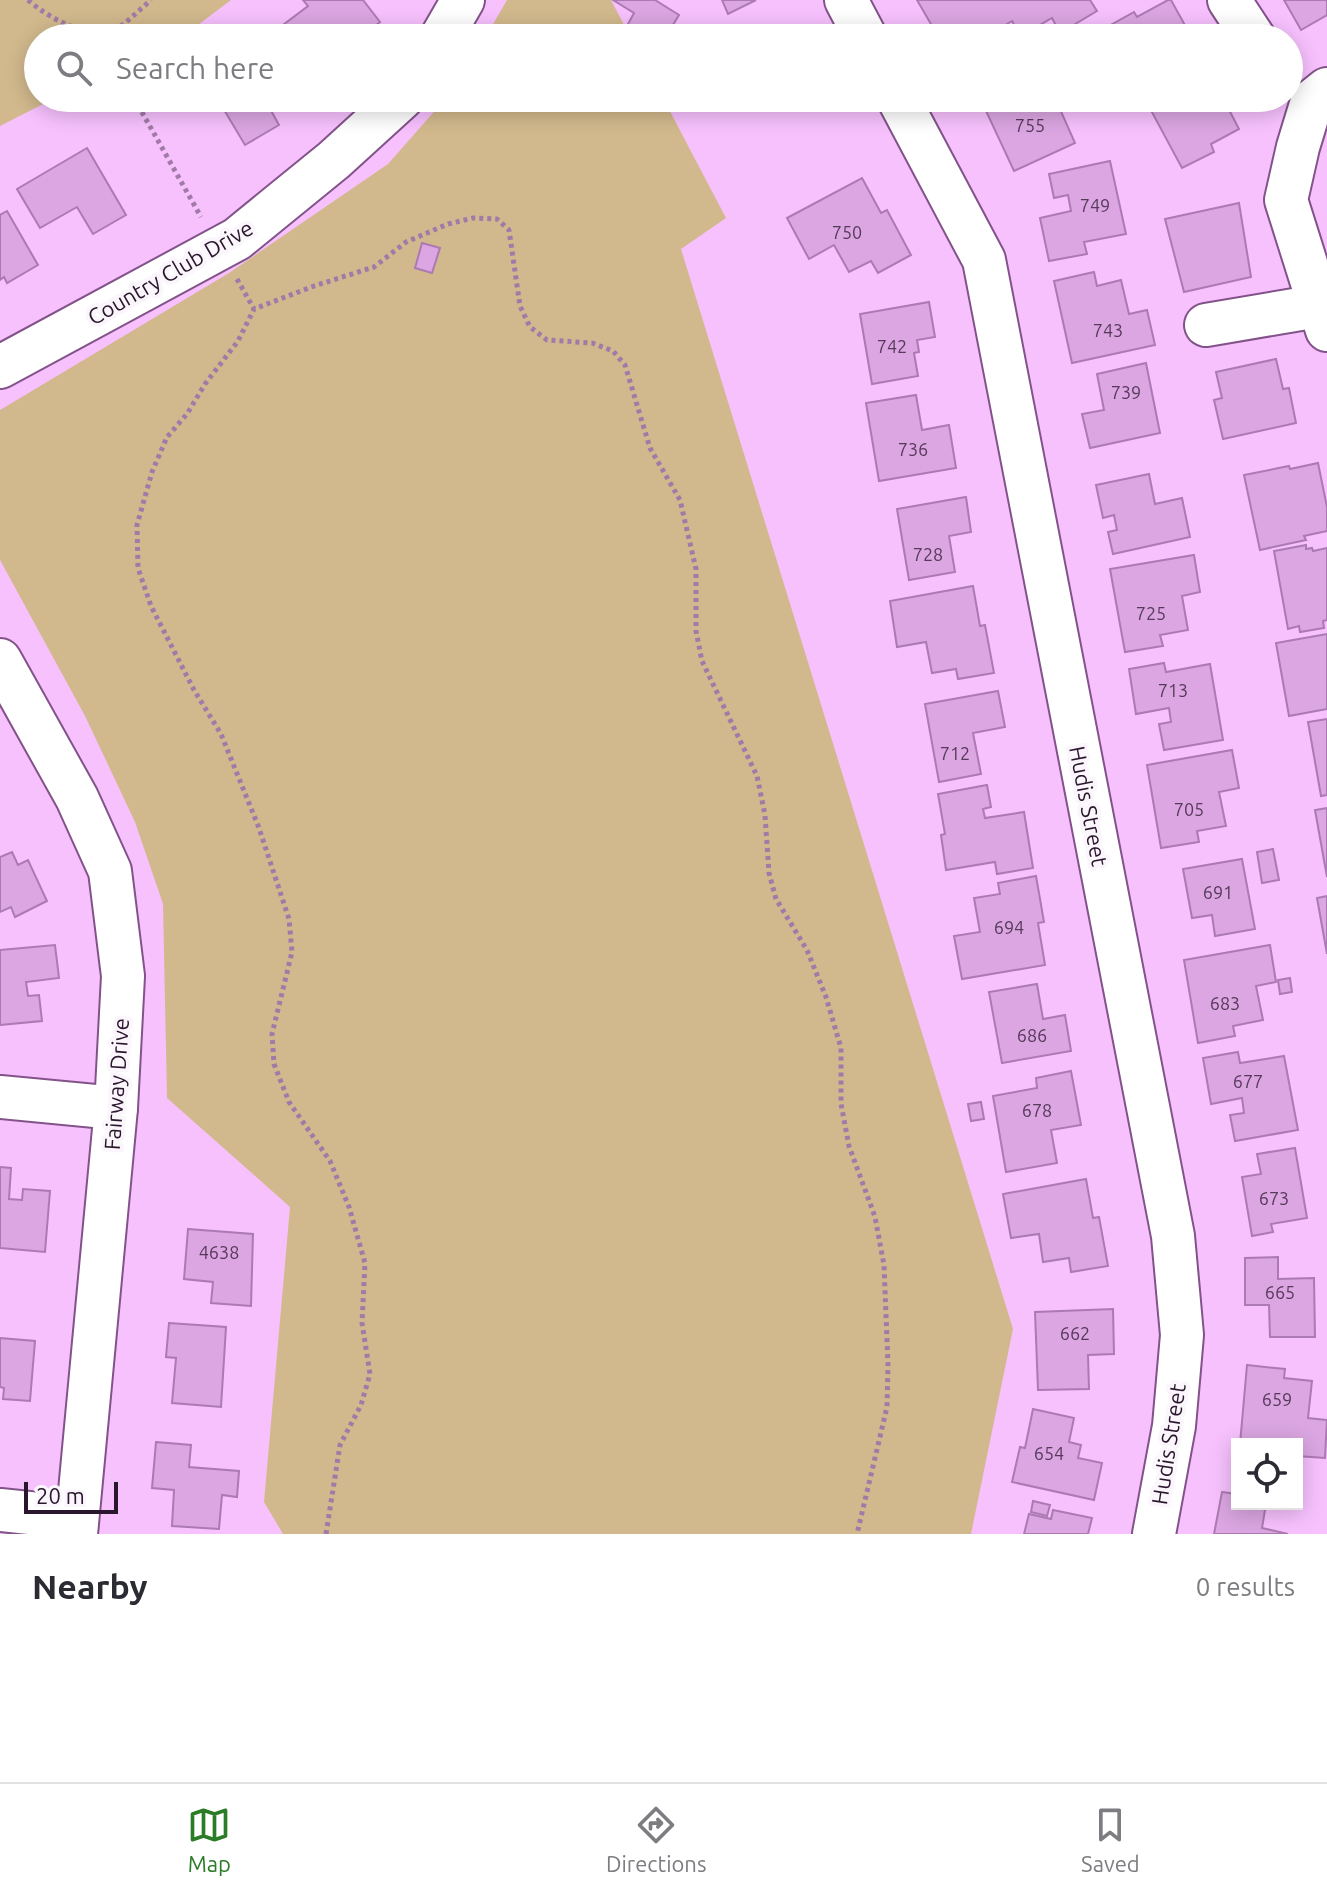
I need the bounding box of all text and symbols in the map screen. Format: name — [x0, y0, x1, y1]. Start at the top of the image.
search box — [24, 24, 1303, 112]
icon: search — [52, 46, 96, 90]
text: Search here — [116, 51, 275, 85]
house number: 755 — [1015, 115, 1045, 135]
house number: 749 — [1080, 195, 1110, 215]
street label: Country Club Drive — [83, 215, 257, 329]
house number: 750 — [832, 222, 862, 242]
house number: 743 — [1093, 320, 1123, 340]
house number: 742 — [877, 336, 907, 356]
house number: 739 — [1111, 382, 1141, 402]
house number: 736 — [898, 439, 928, 459]
house number: 728 — [913, 544, 943, 564]
house number: 725 — [1136, 603, 1166, 623]
house number: 713 — [1158, 680, 1188, 700]
house number: 712 — [940, 743, 970, 763]
street label: Hudis Street — [1065, 744, 1113, 869]
house number: 705 — [1174, 799, 1204, 819]
house number: 691 — [1203, 882, 1233, 902]
house number: 694 — [994, 917, 1024, 937]
house number: 683 — [1210, 993, 1240, 1013]
street label: Fairway Drive — [99, 1017, 133, 1151]
house number: 686 — [1017, 1025, 1047, 1045]
house number: 677 — [1233, 1071, 1263, 1091]
house number: 678 — [1022, 1100, 1052, 1120]
house number: 673 — [1259, 1188, 1289, 1208]
house number: 4638 — [199, 1242, 239, 1262]
house number: 665 — [1265, 1282, 1295, 1302]
house number: 662 — [1060, 1323, 1090, 1343]
street label: Hudis Street — [1146, 1381, 1190, 1506]
house number: 659 — [1262, 1389, 1292, 1409]
map controls — [1231, 1438, 1303, 1510]
button: locate — [1231, 1438, 1303, 1510]
house number: 654 — [1034, 1443, 1064, 1463]
scale bar — [24, 1478, 118, 1514]
text: 20 m — [36, 1483, 85, 1508]
text: Nearby — [32, 1567, 147, 1605]
text: 0 results — [1196, 1572, 1295, 1601]
tab: Map — [187, 1803, 231, 1876]
tab: Directions — [606, 1803, 706, 1876]
tab: Saved — [1081, 1803, 1140, 1876]

